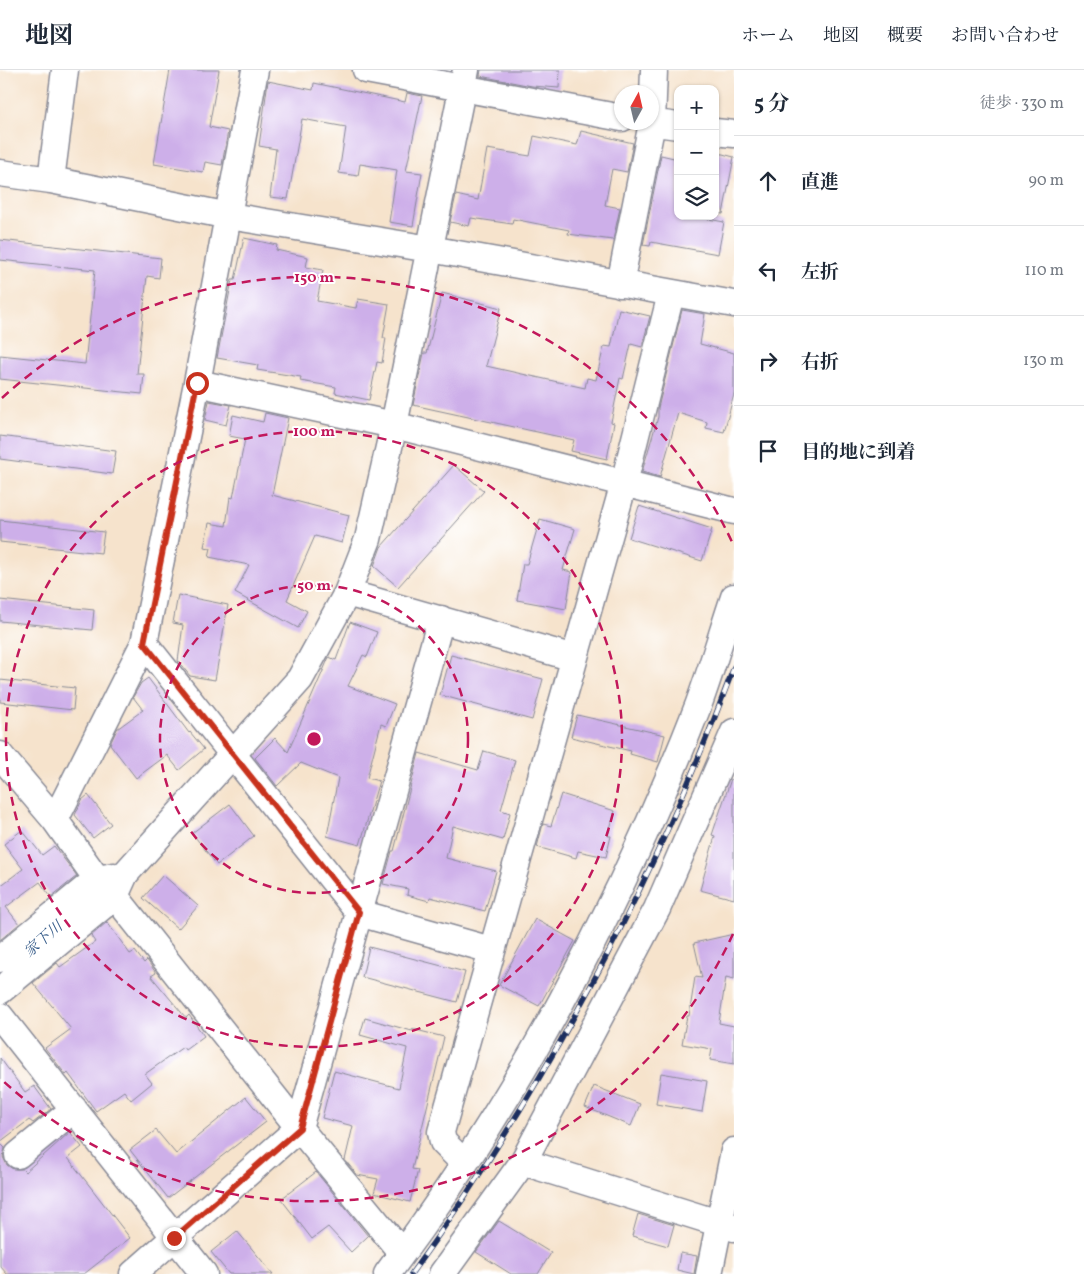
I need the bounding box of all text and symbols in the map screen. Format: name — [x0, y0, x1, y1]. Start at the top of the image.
text: 地図 — [25, 20, 73, 54]
text: ホーム — [741, 24, 795, 49]
text: 地図 — [823, 24, 859, 49]
text: 概要 — [887, 24, 923, 49]
text: お問い合わせ — [951, 24, 1059, 49]
north arrow — [614, 85, 659, 130]
map controls — [674, 85, 719, 220]
button: + — [674, 85, 719, 130]
text: 5 分 — [754, 90, 789, 119]
text: 徒歩 · 330 m — [980, 93, 1064, 115]
button: − — [674, 130, 719, 175]
icon: ahead — [754, 167, 782, 195]
text: 直進 — [801, 170, 839, 196]
text: 90 m — [1028, 170, 1064, 192]
button: layers — [674, 175, 719, 220]
icon: left — [754, 257, 782, 285]
text: 左折 — [801, 260, 839, 286]
text: 110 m — [1025, 260, 1064, 282]
text: 150 m — [294, 268, 334, 289]
icon: right — [754, 347, 782, 375]
text: 右折 — [801, 350, 839, 376]
text: 130 m — [1023, 350, 1064, 372]
route start — [186, 372, 209, 395]
text: 100 m — [293, 422, 336, 443]
icon: arrive — [754, 437, 782, 465]
text: 目的地に到着 — [801, 440, 915, 466]
text: 50 m — [297, 576, 331, 597]
centre of rings — [305, 730, 323, 748]
water label: 家下川 — [20, 916, 69, 963]
route end — [163, 1227, 186, 1250]

